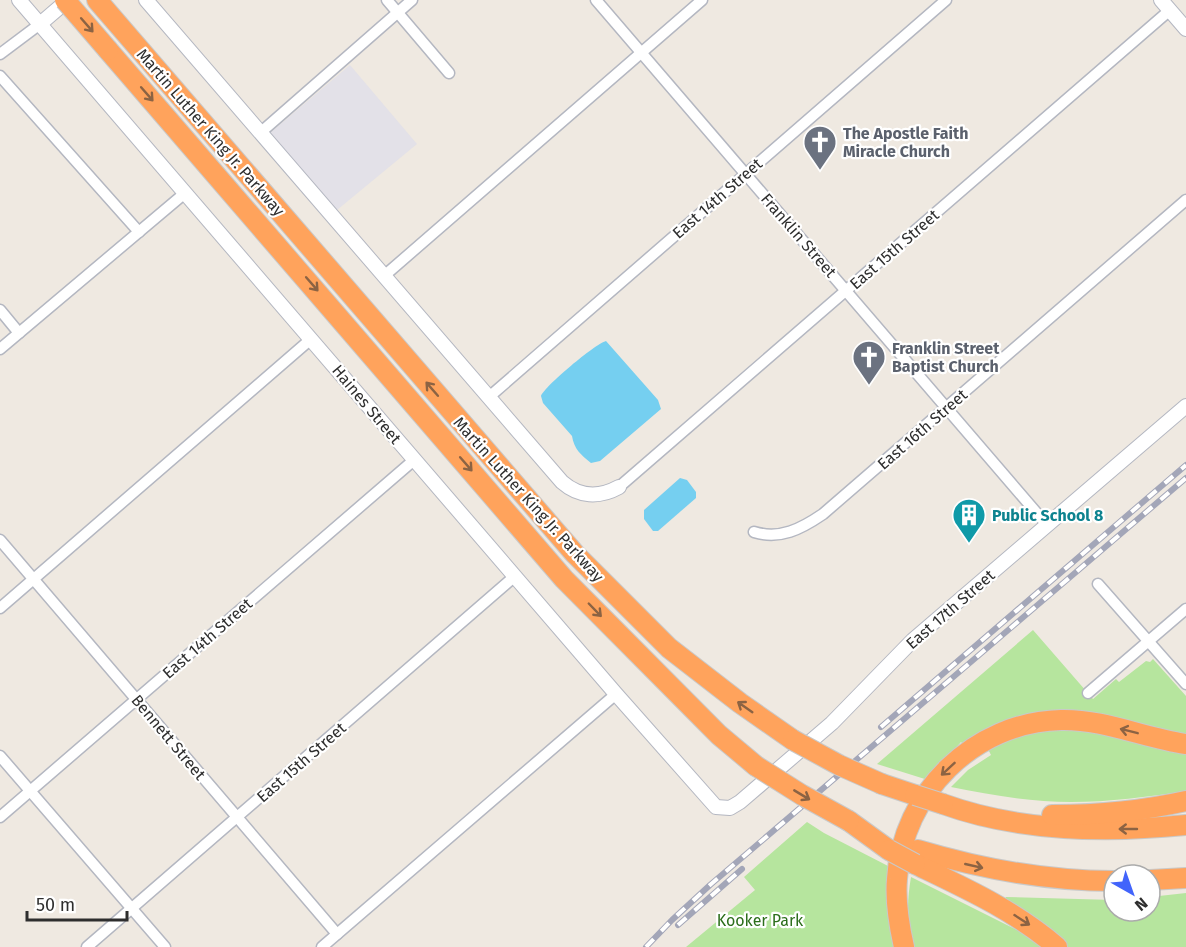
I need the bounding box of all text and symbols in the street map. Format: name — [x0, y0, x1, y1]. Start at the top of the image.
one-way arrow — [80, 17, 94, 32]
street label: Martin Luther King Jr. Parkway — [133, 45, 289, 220]
one-way arrow — [140, 86, 153, 102]
church icon: The Apostle Faith Miracle Church — [802, 124, 838, 171]
place label: The Apostle Faith Miracle Church — [843, 124, 968, 161]
street label: East 14th Street — [669, 154, 766, 242]
street label: Franklin Street — [757, 189, 841, 282]
street label: East 15th Street — [846, 205, 943, 293]
one-way arrow — [304, 276, 318, 292]
church icon: Franklin Street Baptist Church — [851, 339, 887, 386]
place label: Franklin Street Baptist Church — [892, 339, 1000, 376]
street label: Haines Street — [328, 361, 405, 448]
one-way arrow — [426, 381, 439, 397]
street label: East 16th Street — [874, 385, 971, 474]
street label: Martin Luther King Jr. Parkway — [450, 413, 608, 586]
one-way arrow — [459, 456, 473, 471]
building icon: Public School 8 — [951, 497, 987, 544]
place label: Public School 8 — [992, 506, 1103, 525]
street label: East 17th Street — [902, 566, 999, 653]
street label: East 14th Street — [159, 594, 256, 682]
one-way arrow — [588, 603, 602, 618]
street label: Bennett Street — [128, 691, 210, 784]
one-way arrow — [737, 701, 753, 713]
street label: East 15th Street — [253, 718, 350, 806]
one-way arrow — [1120, 724, 1139, 736]
one-way arrow — [941, 762, 956, 776]
one-way arrow — [793, 789, 810, 801]
one-way arrow — [1118, 823, 1138, 835]
one-way arrow — [964, 861, 983, 872]
north arrow — [1102, 863, 1162, 923]
scale bar — [27, 884, 128, 922]
text: N — [1131, 893, 1151, 915]
text: 50 m — [36, 894, 75, 916]
park label: Kooker Park — [717, 911, 804, 930]
one-way arrow — [1013, 914, 1030, 926]

